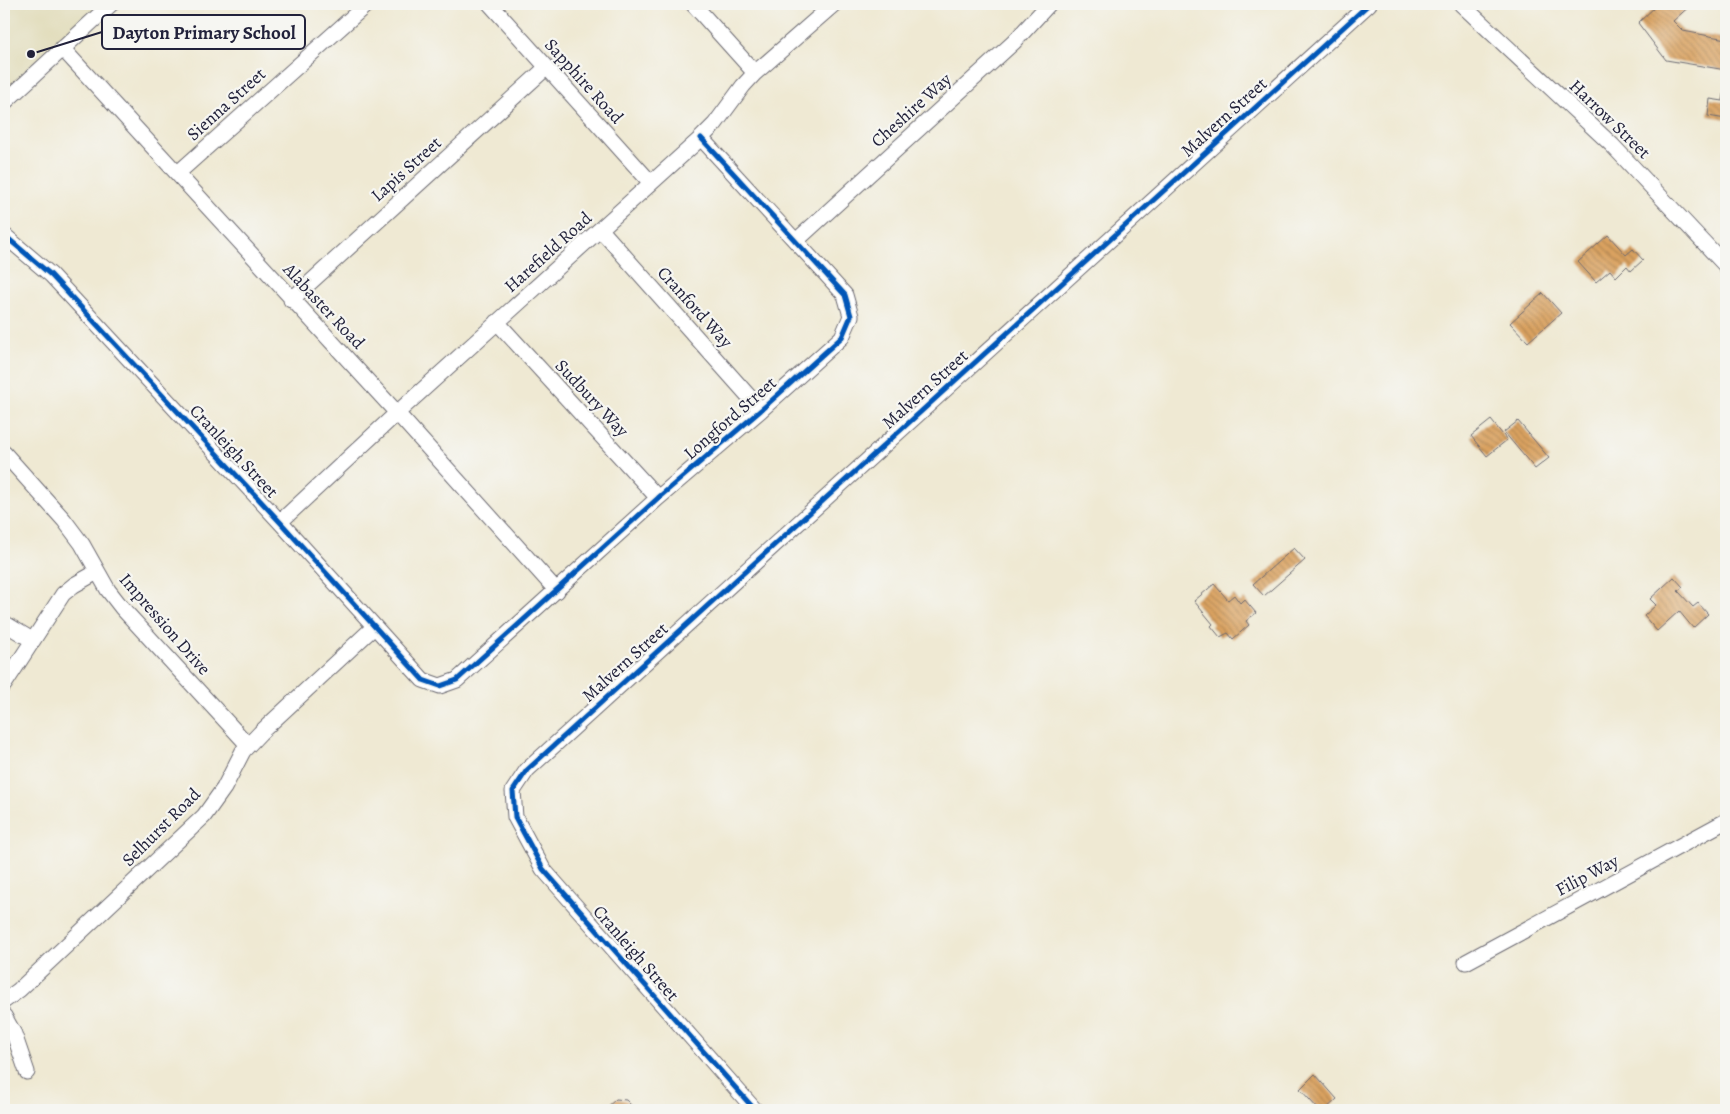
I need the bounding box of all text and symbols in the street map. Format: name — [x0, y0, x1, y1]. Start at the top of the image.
callout: Dayton Primary School — [102, 15, 305, 49]
text: Dayton Primary School — [112, 20, 296, 46]
street label: Sapphire Road — [539, 33, 629, 129]
street label: Sienna Street — [181, 62, 271, 146]
street label: Cheshire Way — [866, 67, 957, 153]
street label: Malvern Street — [1176, 72, 1272, 162]
street label: Harrow Street — [1564, 74, 1656, 164]
street label: Lapis Street — [366, 131, 446, 207]
street label: Harefield Road — [499, 206, 597, 298]
street label: Alabaster Road — [277, 257, 370, 355]
street label: Cranford Way — [652, 261, 739, 354]
street label: Malvern Street — [877, 344, 973, 434]
street label: Sudbury Way — [550, 354, 635, 443]
street label: Longford Street — [679, 371, 782, 465]
street label: Cranleigh Street — [184, 399, 284, 503]
street label: Impression Drive — [114, 568, 216, 680]
street label: Malvern Street — [577, 617, 673, 707]
street label: Selhurst Road — [116, 782, 206, 872]
street label: Filip Way — [1551, 848, 1623, 902]
street label: Cranleigh Street — [588, 900, 684, 1006]

